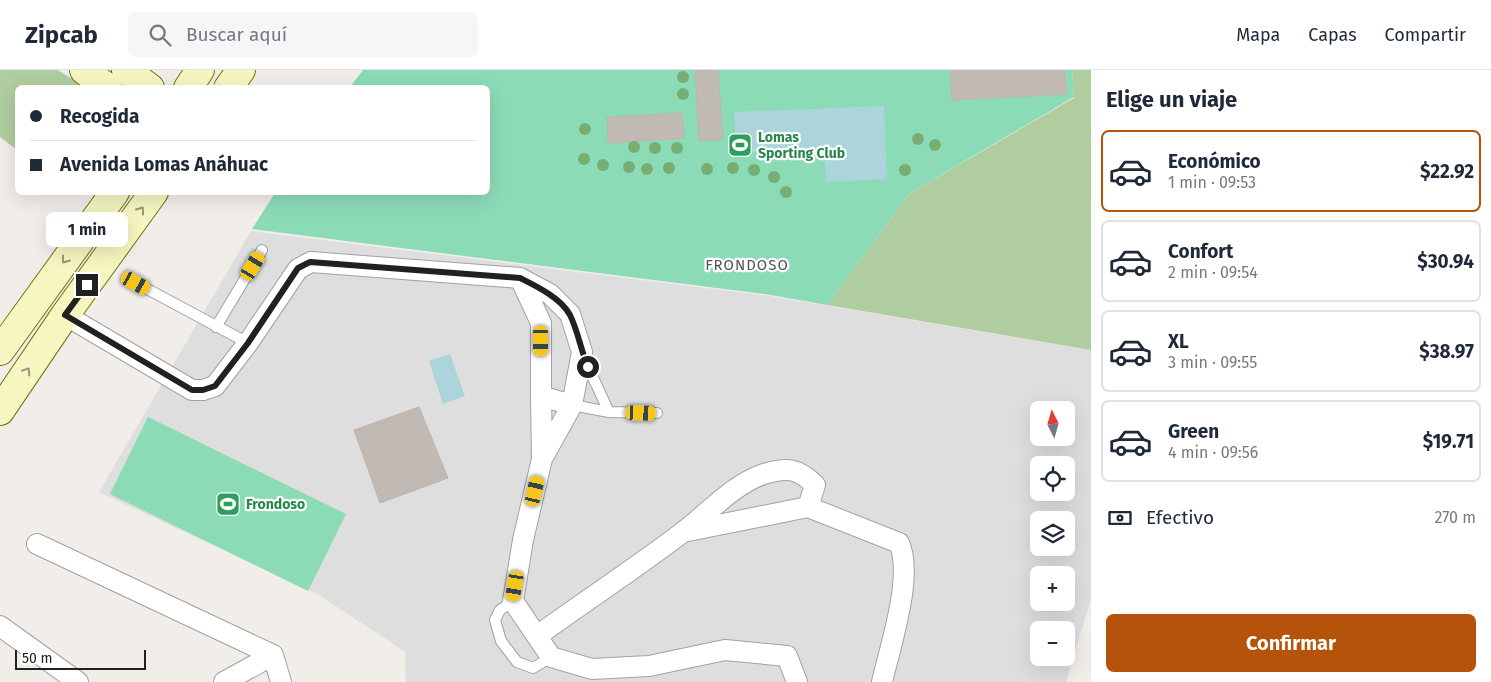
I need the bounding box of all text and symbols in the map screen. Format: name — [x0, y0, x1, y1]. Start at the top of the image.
search box — [128, 12, 478, 57]
text: Zipcab — [25, 21, 98, 49]
icon: search — [146, 21, 174, 49]
text: Buscar aquí — [186, 23, 287, 46]
text: Mapa — [1236, 24, 1280, 46]
text: Capas — [1308, 24, 1357, 46]
text: Compartir — [1385, 24, 1466, 46]
text: Elige un viaje — [1106, 86, 1237, 113]
text: Recogida — [60, 105, 139, 128]
place label: Lomas Sporting Club — [758, 129, 845, 162]
sports icon: Lomas Sporting Club — [727, 132, 753, 158]
icon: car — [1108, 149, 1153, 194]
text: Económico — [1168, 150, 1261, 173]
text: Avenida Lomas Anáhuac — [60, 153, 268, 176]
text: $22.92 — [1420, 160, 1474, 183]
text: 1 min · 09:53 — [1168, 173, 1256, 192]
one-way arrow — [135, 206, 144, 216]
callout: 1 min — [46, 212, 128, 248]
text: 1 min — [68, 220, 106, 239]
icon: car — [1108, 239, 1153, 284]
text: Confort — [1168, 240, 1233, 263]
car — [238, 249, 267, 283]
text: $30.94 — [1417, 250, 1474, 273]
one-way arrow — [63, 254, 71, 263]
district label: FRONDOSO — [705, 256, 789, 274]
text: 2 min · 09:54 — [1168, 263, 1258, 282]
car — [119, 269, 152, 297]
route end — [76, 274, 98, 296]
car — [533, 326, 548, 356]
icon: car — [1108, 329, 1153, 374]
text: XL — [1168, 330, 1189, 353]
text: $38.97 — [1419, 340, 1474, 363]
text: 3 min · 09:55 — [1168, 353, 1257, 372]
route start — [577, 356, 599, 378]
one-way arrow — [21, 367, 30, 377]
north arrow — [1030, 401, 1075, 446]
map controls — [1030, 401, 1075, 666]
car — [625, 405, 656, 421]
icon: car — [1108, 419, 1153, 464]
text: Green — [1168, 420, 1219, 443]
text: $19.71 — [1423, 430, 1474, 453]
text: 4 min · 09:56 — [1168, 443, 1258, 462]
button: locate — [1030, 456, 1075, 501]
car — [524, 475, 545, 507]
sports icon: Frondoso — [215, 491, 241, 517]
place label: Frondoso — [246, 496, 305, 513]
icon: cash — [1106, 504, 1134, 532]
text: Efectivo — [1146, 506, 1214, 529]
text: 270 m — [1434, 508, 1476, 527]
button: layers — [1030, 511, 1075, 556]
button: + — [1030, 566, 1075, 611]
car — [505, 570, 524, 602]
button: Confirmar — [1106, 614, 1476, 672]
button: − — [1030, 621, 1075, 666]
scale bar — [15, 647, 146, 670]
text: 50 m — [22, 650, 53, 667]

